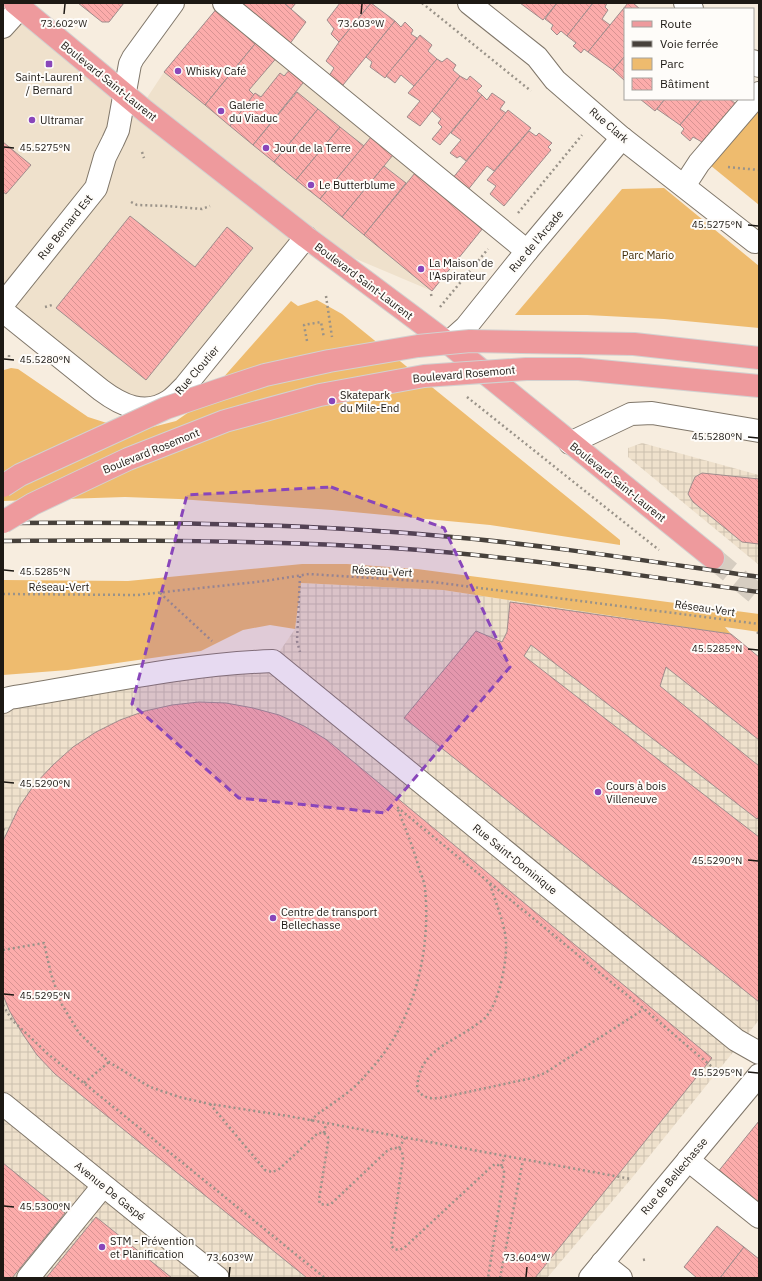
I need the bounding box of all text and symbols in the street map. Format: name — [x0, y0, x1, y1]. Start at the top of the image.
legend — [624, 8, 754, 100]
text: Route — [660, 16, 692, 31]
text: 73.602°W — [41, 17, 87, 30]
text: 73.603°W — [338, 17, 384, 30]
text: Voie ferrée — [660, 36, 719, 51]
street label: Boulevard Saint-Laurent — [58, 38, 160, 124]
text: Parc — [660, 56, 684, 71]
marker: Saint-Laurent / Bernard — [44, 59, 54, 69]
place label: Whisky Café — [186, 64, 246, 78]
marker: Whisky Café — [173, 66, 183, 76]
place label: Saint-Laurent / Bernard — [15, 70, 83, 97]
text: Bâtiment — [660, 76, 710, 91]
place label: Galerie du Viaduc — [229, 98, 278, 125]
street label: Rue Clark — [586, 104, 632, 146]
marker: Galerie du Viaduc — [216, 106, 226, 116]
place label: Ultramar — [40, 113, 84, 127]
marker: Ultramar — [27, 115, 37, 125]
text: 45.5275°N — [20, 141, 70, 154]
place label: Jour de la Terre — [274, 141, 351, 155]
marker: Jour de la Terre — [261, 143, 271, 153]
place label: Le Butterblume — [319, 178, 395, 192]
marker: Le Butterblume — [306, 180, 316, 190]
street label: Rue Bernard Est — [34, 191, 96, 262]
street label: Rue de l'Arcade — [506, 207, 566, 275]
text: 45.5275°N — [692, 218, 742, 231]
street label: Boulevard Saint-Laurent — [312, 239, 416, 323]
park label: Parc Mario — [622, 248, 674, 262]
place label: La Maison de l'Aspirateur — [429, 256, 493, 283]
marker: La Maison de l'Aspirateur — [416, 264, 426, 274]
street label: Rue Cloutier — [172, 342, 222, 398]
text: 45.5280°N — [20, 353, 70, 366]
street label: Boulevard Rosemont — [412, 363, 516, 385]
place label: Skatepark du Mile-End — [340, 388, 399, 415]
marker: Skatepark du Mile-End — [327, 396, 337, 406]
street label: Boulevard Rosemont — [101, 425, 201, 477]
text: 45.5280°N — [692, 430, 742, 443]
street label: Boulevard Saint-Laurent — [567, 439, 669, 525]
street label: Réseau-Vert — [351, 562, 413, 580]
text: 45.5285°N — [20, 565, 70, 578]
street label: Réseau-Vert — [29, 580, 90, 594]
street label: Réseau-Vert — [674, 597, 736, 619]
text: 45.5285°N — [692, 642, 742, 655]
text: 45.5290°N — [20, 777, 70, 790]
place label: Cours à bois Villeneuve — [606, 779, 666, 806]
marker: Cours à bois Villeneuve — [593, 787, 603, 797]
street label: Rue Saint-Dominique — [470, 821, 560, 897]
text: 45.5290°N — [692, 854, 742, 867]
place label: Centre de transport Bellechasse — [281, 905, 378, 932]
marker: Centre de transport Bellechasse — [268, 913, 278, 923]
text: 45.5295°N — [20, 989, 70, 1002]
text: 45.5295°N — [692, 1066, 742, 1079]
street label: Rue de Bellechasse — [638, 1135, 710, 1217]
street label: Avenue De Gaspé — [72, 1158, 148, 1224]
text: 45.5300°N — [20, 1200, 70, 1213]
place label: STM - Prévention et Planification — [110, 1234, 194, 1261]
marker: STM - Prévention et Planification — [97, 1242, 107, 1252]
text: 73.603°W — [207, 1251, 253, 1264]
text: 73.604°W — [504, 1251, 550, 1264]

